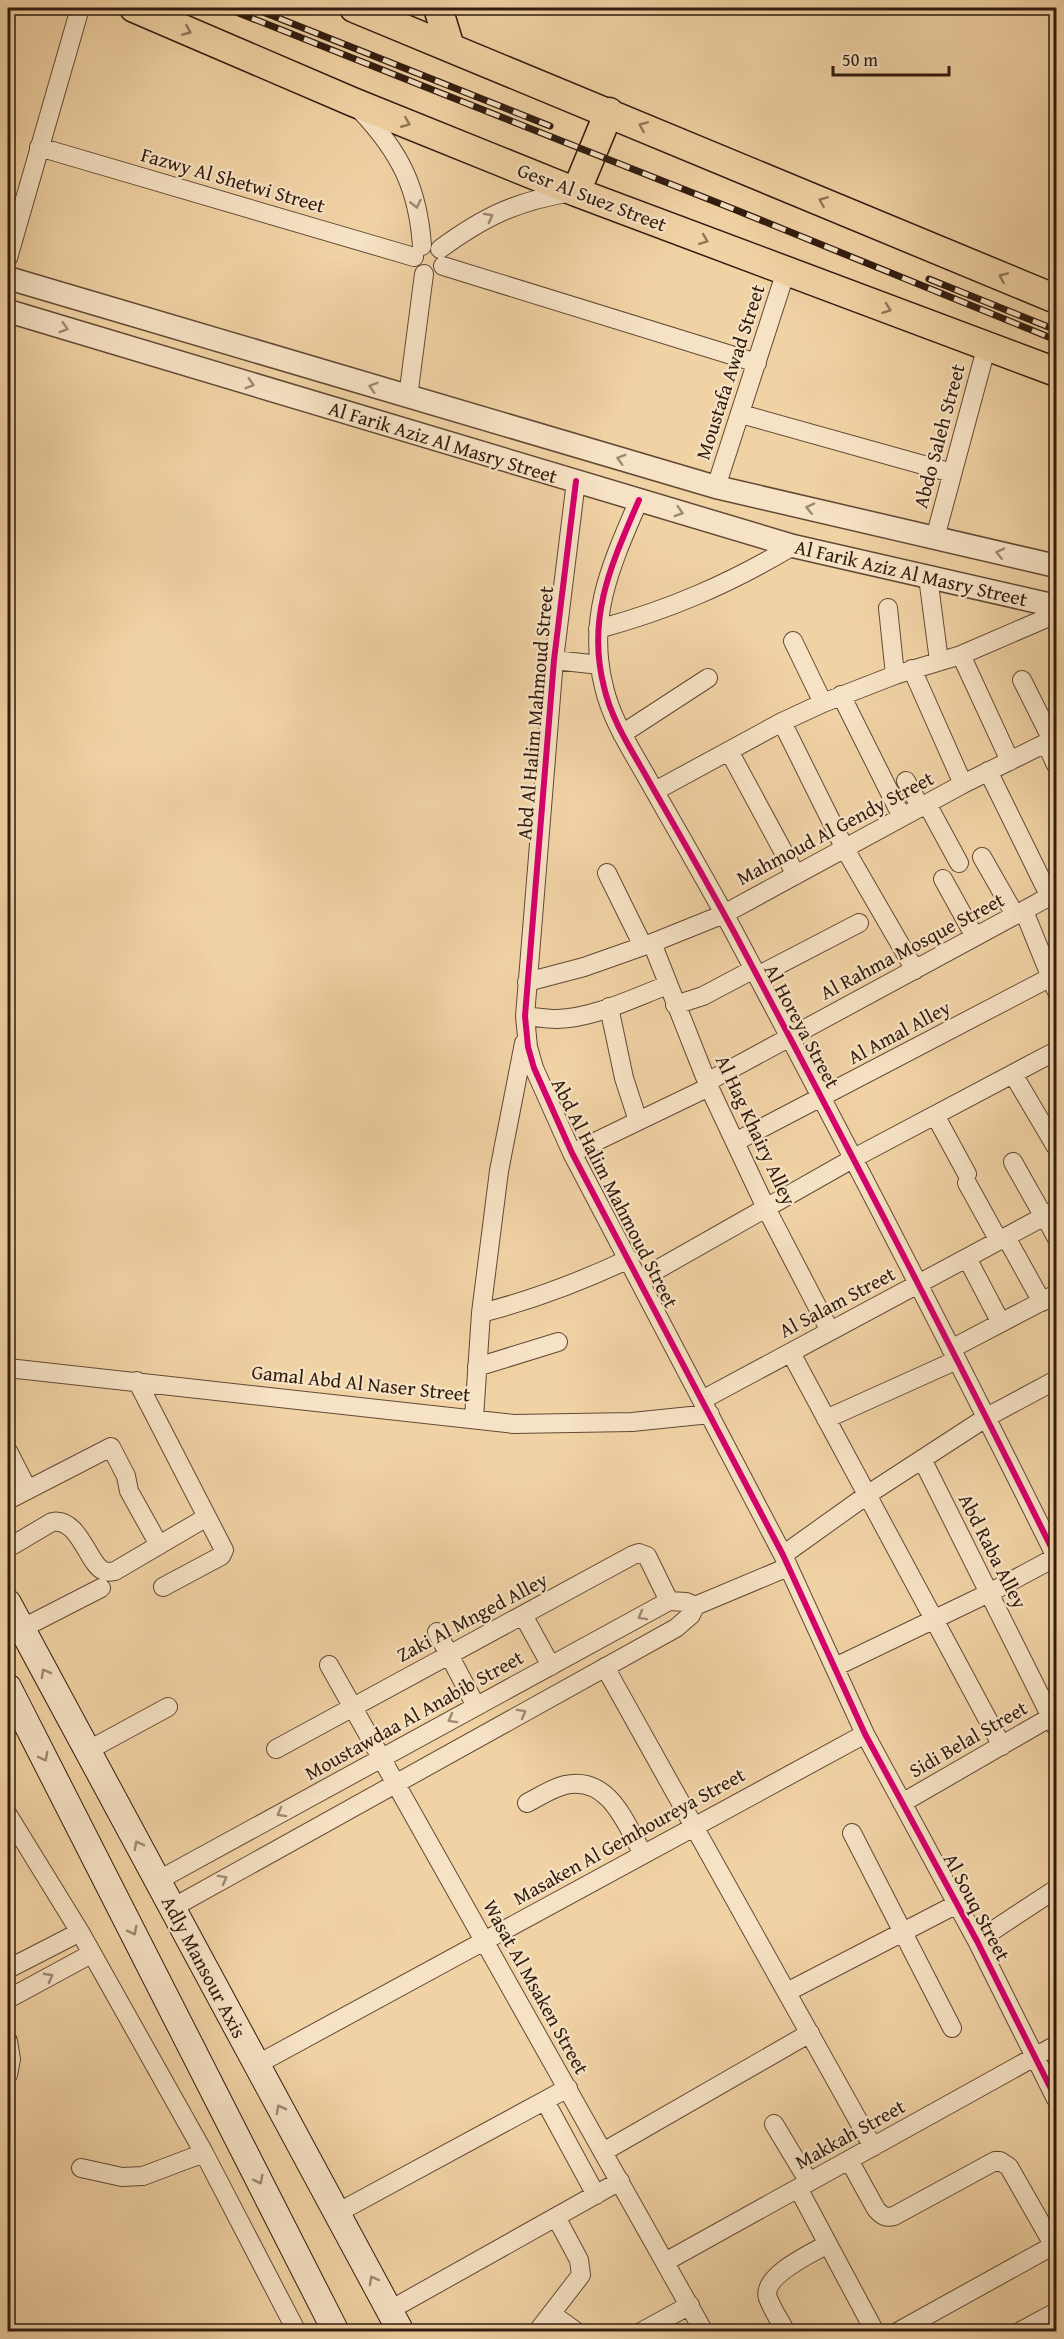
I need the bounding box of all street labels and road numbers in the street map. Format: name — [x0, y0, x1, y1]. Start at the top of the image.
street label: Fazwy Al Shetwi Street — [138, 139, 329, 220]
street label: Gesr Al Suez Street — [513, 155, 671, 238]
street label: Moustafa Awad Street — [688, 281, 772, 463]
street label: Abdo Saleh Street — [905, 361, 972, 511]
street label: Al Farik Aziz Al Masry Street — [325, 393, 561, 490]
street label: Al Farik Aziz Al Masry Street — [792, 532, 1030, 613]
street label: Abd Al Halim Mahmoud Street — [509, 585, 560, 841]
street label: Mahmoud Al Gendy Street — [731, 763, 939, 892]
street label: Al Rahma Mosque Street — [815, 885, 1009, 1006]
street label: Al Horeya Street — [757, 958, 847, 1093]
street label: Al Amal Alley — [842, 992, 955, 1071]
street label: Al Hag Khairy Alley — [709, 1050, 804, 1210]
street label: Abd Al Halim Mahmoud Street — [545, 1073, 686, 1313]
street label: Al Salam Street — [774, 1259, 900, 1344]
street label: Gamal Abd Al Naser Street — [250, 1357, 472, 1408]
street label: Abd Raba Alley — [952, 1488, 1035, 1613]
street label: Zaki Al Mnged Alley — [391, 1565, 552, 1669]
street label: Moustawdaa Al Anabib Street — [299, 1642, 528, 1787]
street label: Sidi Belal Street — [903, 1693, 1032, 1784]
street label: Masaken Al Gemhoureya Street — [507, 1760, 750, 1912]
street label: Al Souq Street — [937, 1848, 1018, 1966]
street label: Adly Mansour Axis — [155, 1890, 254, 2043]
street label: Wasat Al Msaken Street — [476, 1894, 597, 2079]
street label: Makkah Street — [789, 2091, 910, 2176]

